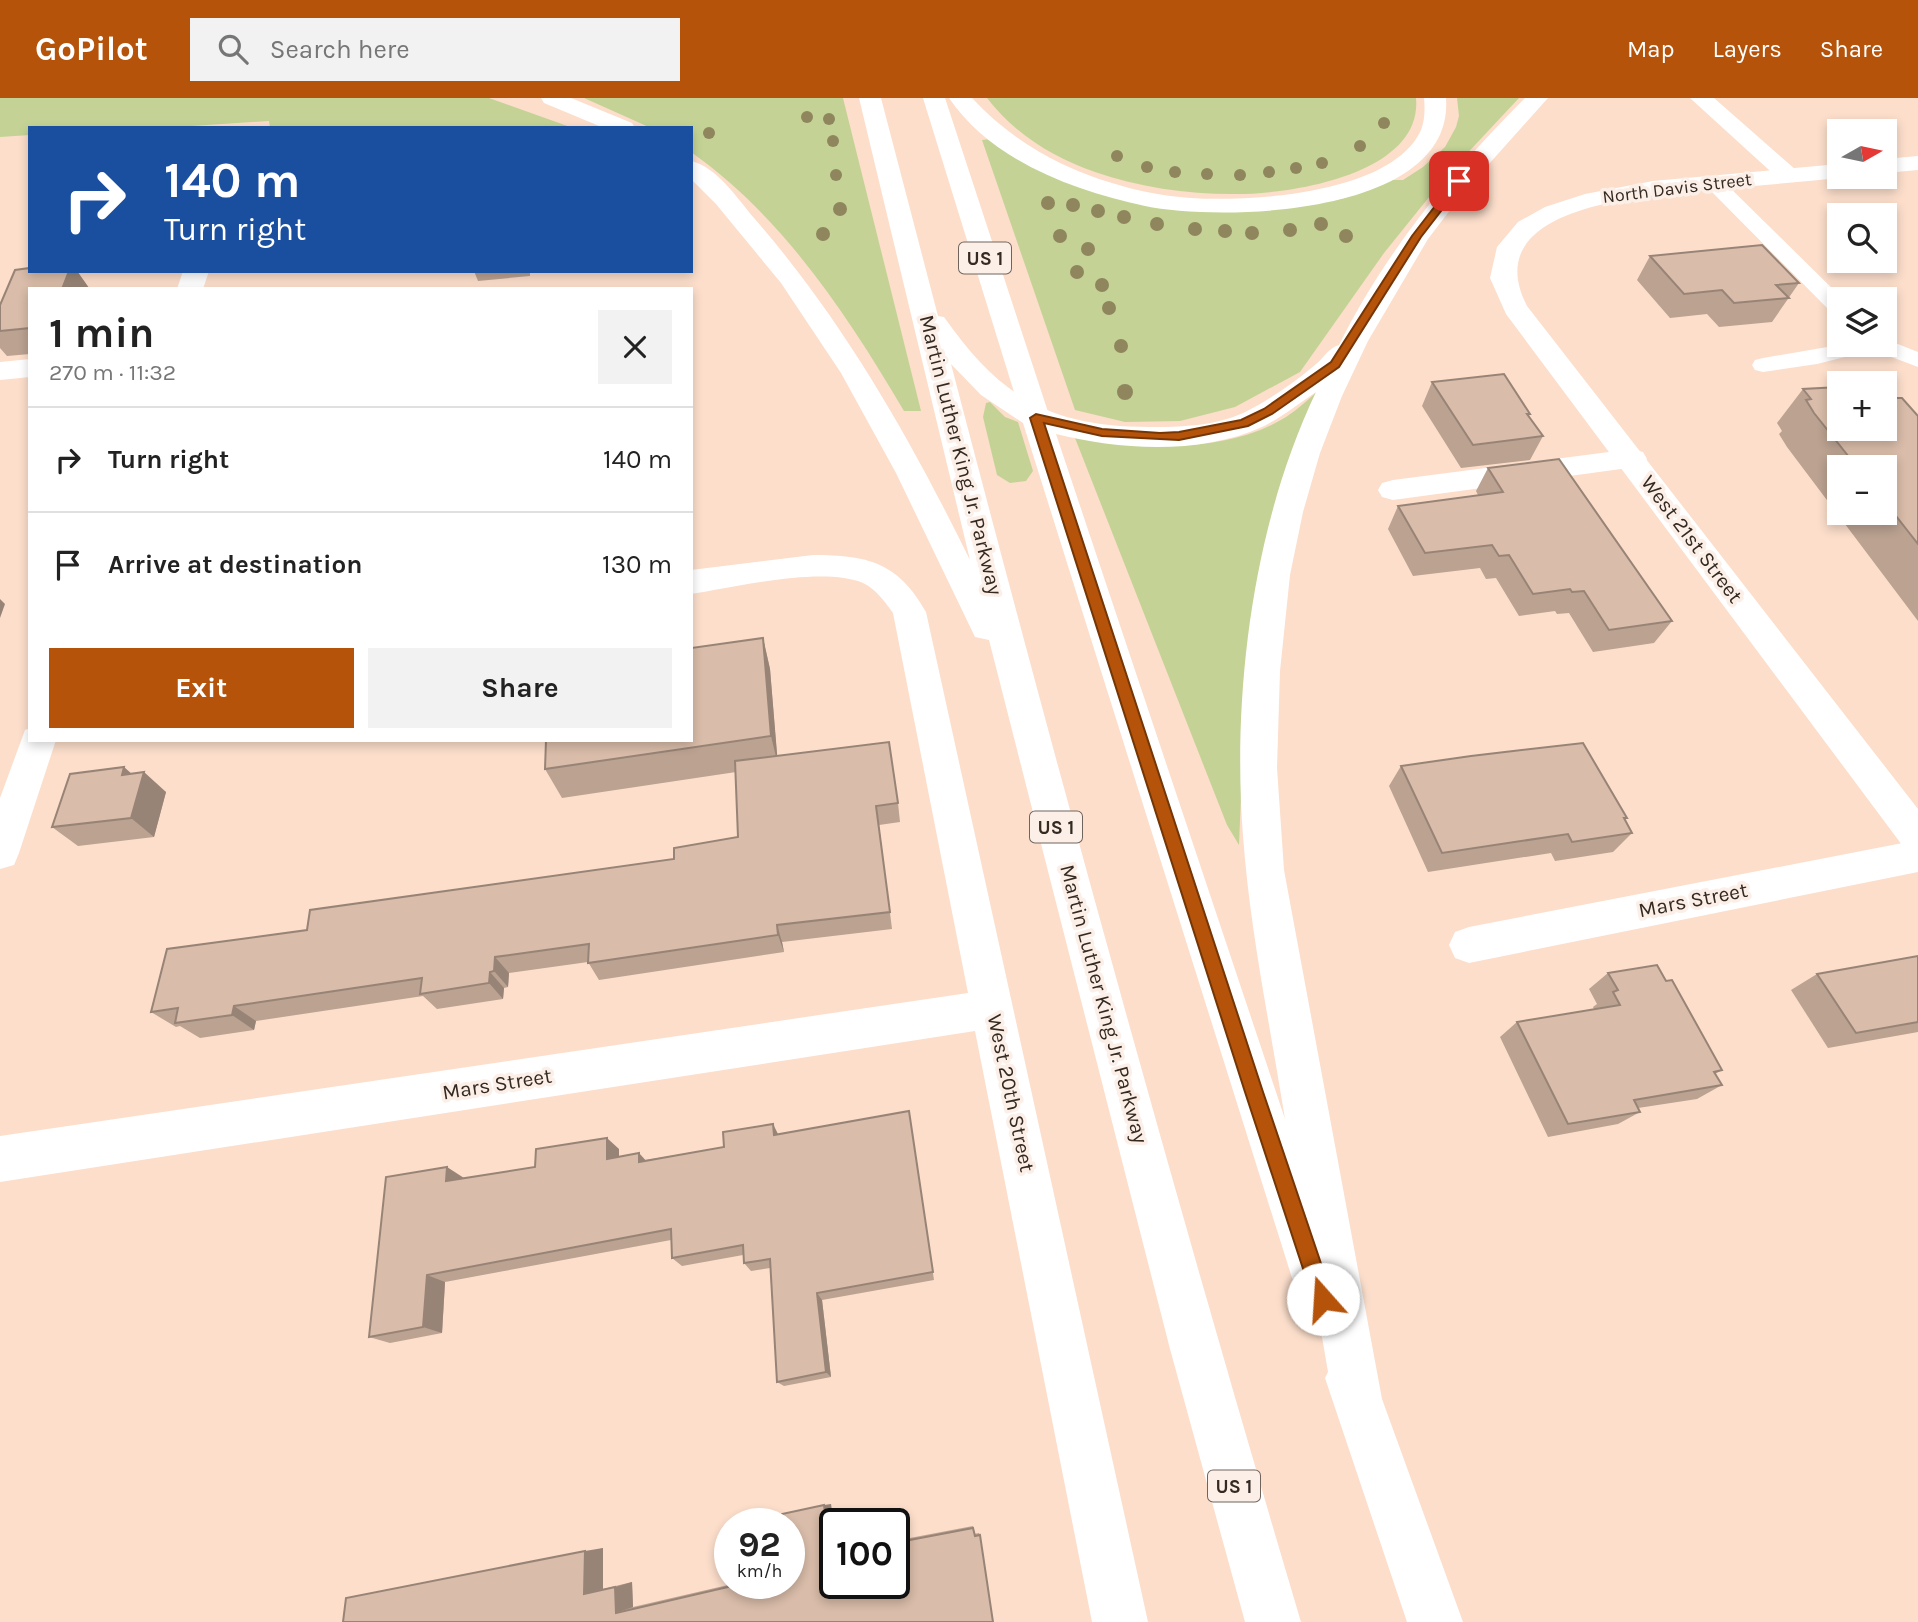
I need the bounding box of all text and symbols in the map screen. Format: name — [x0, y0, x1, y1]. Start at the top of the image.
search box — [190, 18, 680, 81]
text: GoPilot — [35, 30, 148, 68]
icon: search — [214, 30, 252, 68]
text: Search here — [270, 34, 410, 65]
text: Map — [1627, 35, 1675, 63]
text: Layers — [1713, 35, 1782, 63]
text: Share — [1820, 35, 1883, 63]
north arrow — [1827, 119, 1897, 189]
map controls — [1827, 119, 1897, 525]
pin — [1429, 151, 1489, 211]
text: 140 m — [164, 152, 301, 209]
icon: right — [49, 154, 140, 245]
icon: arrive — [1440, 162, 1478, 200]
street label: North Davis Street — [1601, 168, 1753, 208]
button: search — [1827, 203, 1897, 273]
text: Turn right — [164, 211, 306, 248]
road number: US 1 — [959, 242, 1011, 274]
button: layers — [1827, 287, 1897, 357]
text: 1 min — [49, 308, 154, 358]
button: close — [598, 310, 672, 384]
street label: Martin Luther King Jr. Parkway — [915, 313, 1007, 598]
text: 270 m · 11:32 — [49, 359, 176, 386]
button: + — [1827, 371, 1897, 441]
icon: right — [49, 441, 87, 479]
text: Turn right — [108, 444, 229, 475]
text: 140 m — [603, 444, 672, 475]
button: − — [1827, 455, 1897, 525]
street label: West 21st Street — [1636, 470, 1748, 608]
icon: arrive — [49, 546, 87, 584]
text: Arrive at destination — [108, 549, 362, 580]
text: 130 m — [602, 549, 672, 580]
button: Exit — [49, 648, 354, 728]
button: Share — [368, 648, 672, 728]
road number: US 1 — [1030, 812, 1082, 842]
street label: Martin Luther King Jr. Parkway — [1055, 862, 1153, 1146]
street label: Mars Street — [1636, 878, 1750, 922]
street label: West 20th Street — [983, 1012, 1039, 1174]
street label: Mars Street — [440, 1063, 554, 1105]
position arrow — [1286, 1262, 1360, 1336]
road number: US 1 — [1208, 1470, 1260, 1502]
speed limit sign: 100 — [819, 1508, 910, 1599]
text: 92 — [738, 1524, 781, 1565]
text: km/h — [737, 1560, 782, 1582]

